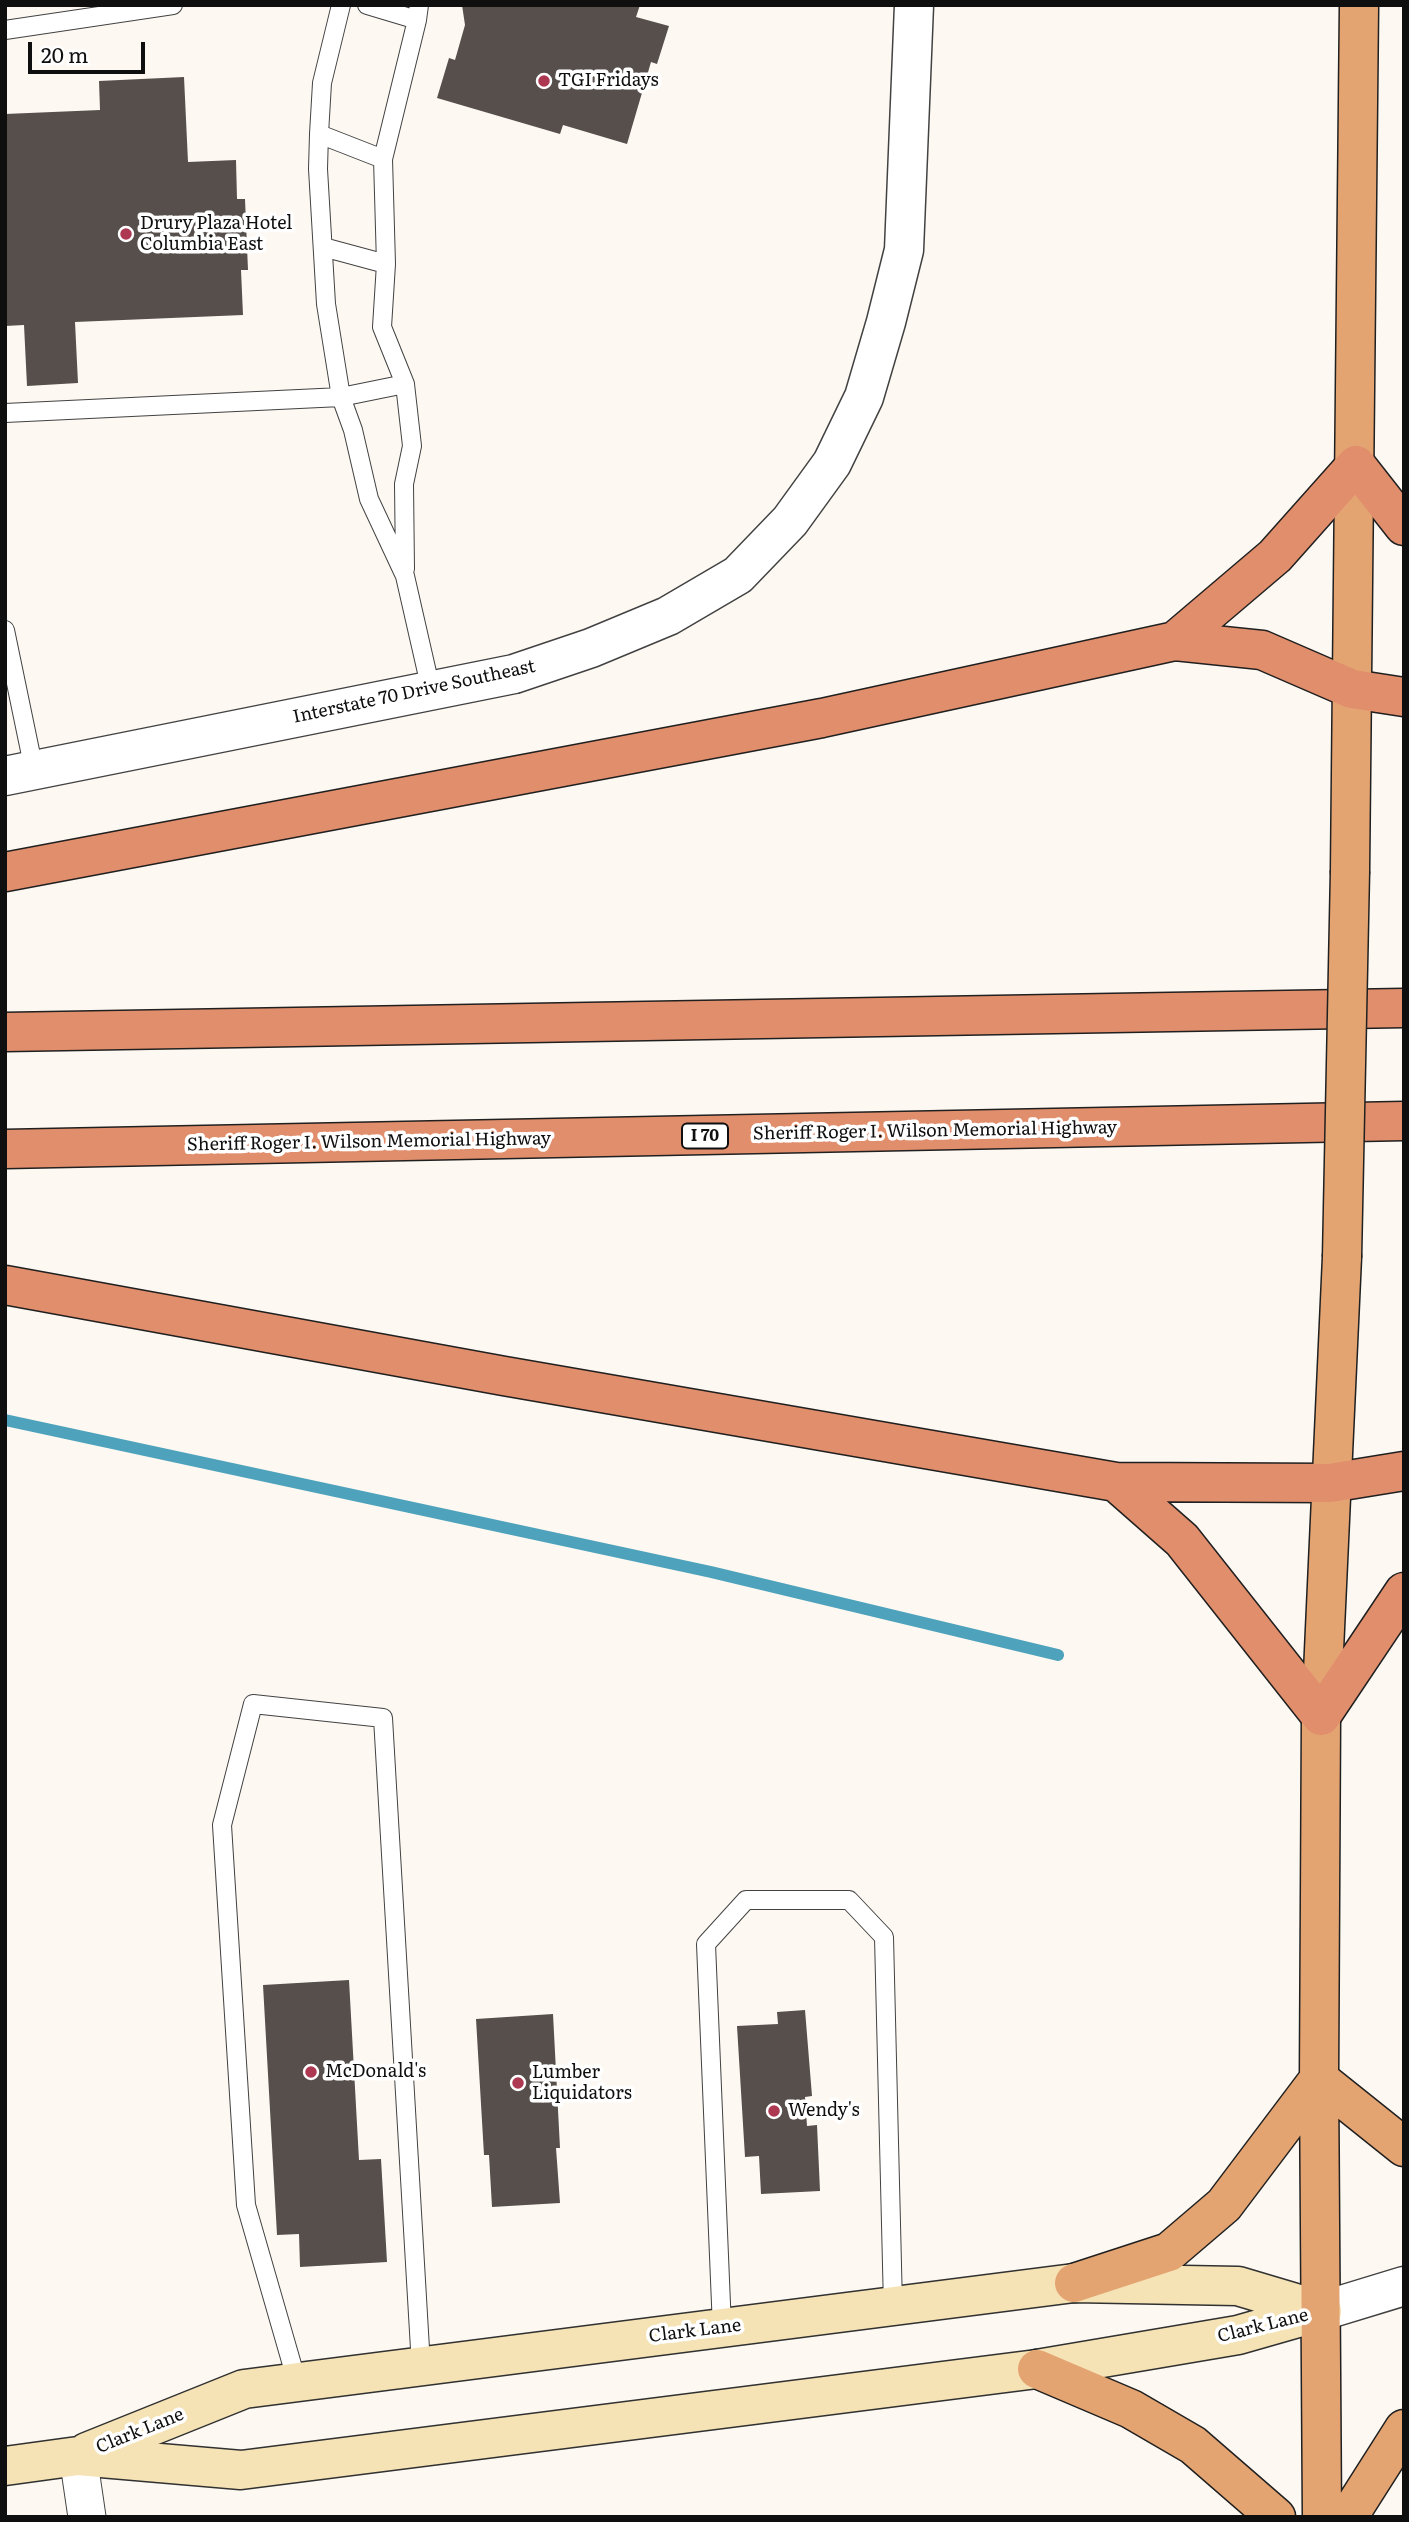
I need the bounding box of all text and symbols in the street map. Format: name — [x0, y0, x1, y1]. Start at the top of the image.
scale bar — [32, 28, 149, 72]
text: 20 m — [41, 38, 88, 69]
place label: TGI Fridays — [558, 70, 659, 92]
marker: TGI Fridays — [536, 73, 552, 89]
place label: Drury Plaza Hotel Columbia East — [140, 213, 292, 256]
marker: Drury Plaza Hotel Columbia East — [118, 226, 134, 242]
street label: Interstate 70 Drive Southeast — [291, 656, 537, 728]
street label: Sheriff Roger I. Wilson Memorial Highway — [753, 1117, 1117, 1145]
road number: I 70 — [682, 1124, 728, 1148]
street label: Sheriff Roger I. Wilson Memorial Highway — [187, 1128, 551, 1156]
place label: McDonald's — [325, 2061, 426, 2083]
place label: Lumber Liquidators — [532, 2062, 632, 2104]
marker: McDonald's — [303, 2064, 319, 2080]
marker: Lumber Liquidators — [510, 2075, 526, 2091]
place label: Wendy's — [788, 2100, 860, 2122]
marker: Wendy's — [766, 2103, 782, 2119]
street label: Clark Lane — [1215, 2304, 1311, 2348]
street label: Clark Lane — [648, 2315, 742, 2347]
street label: Clark Lane — [93, 2404, 187, 2458]

